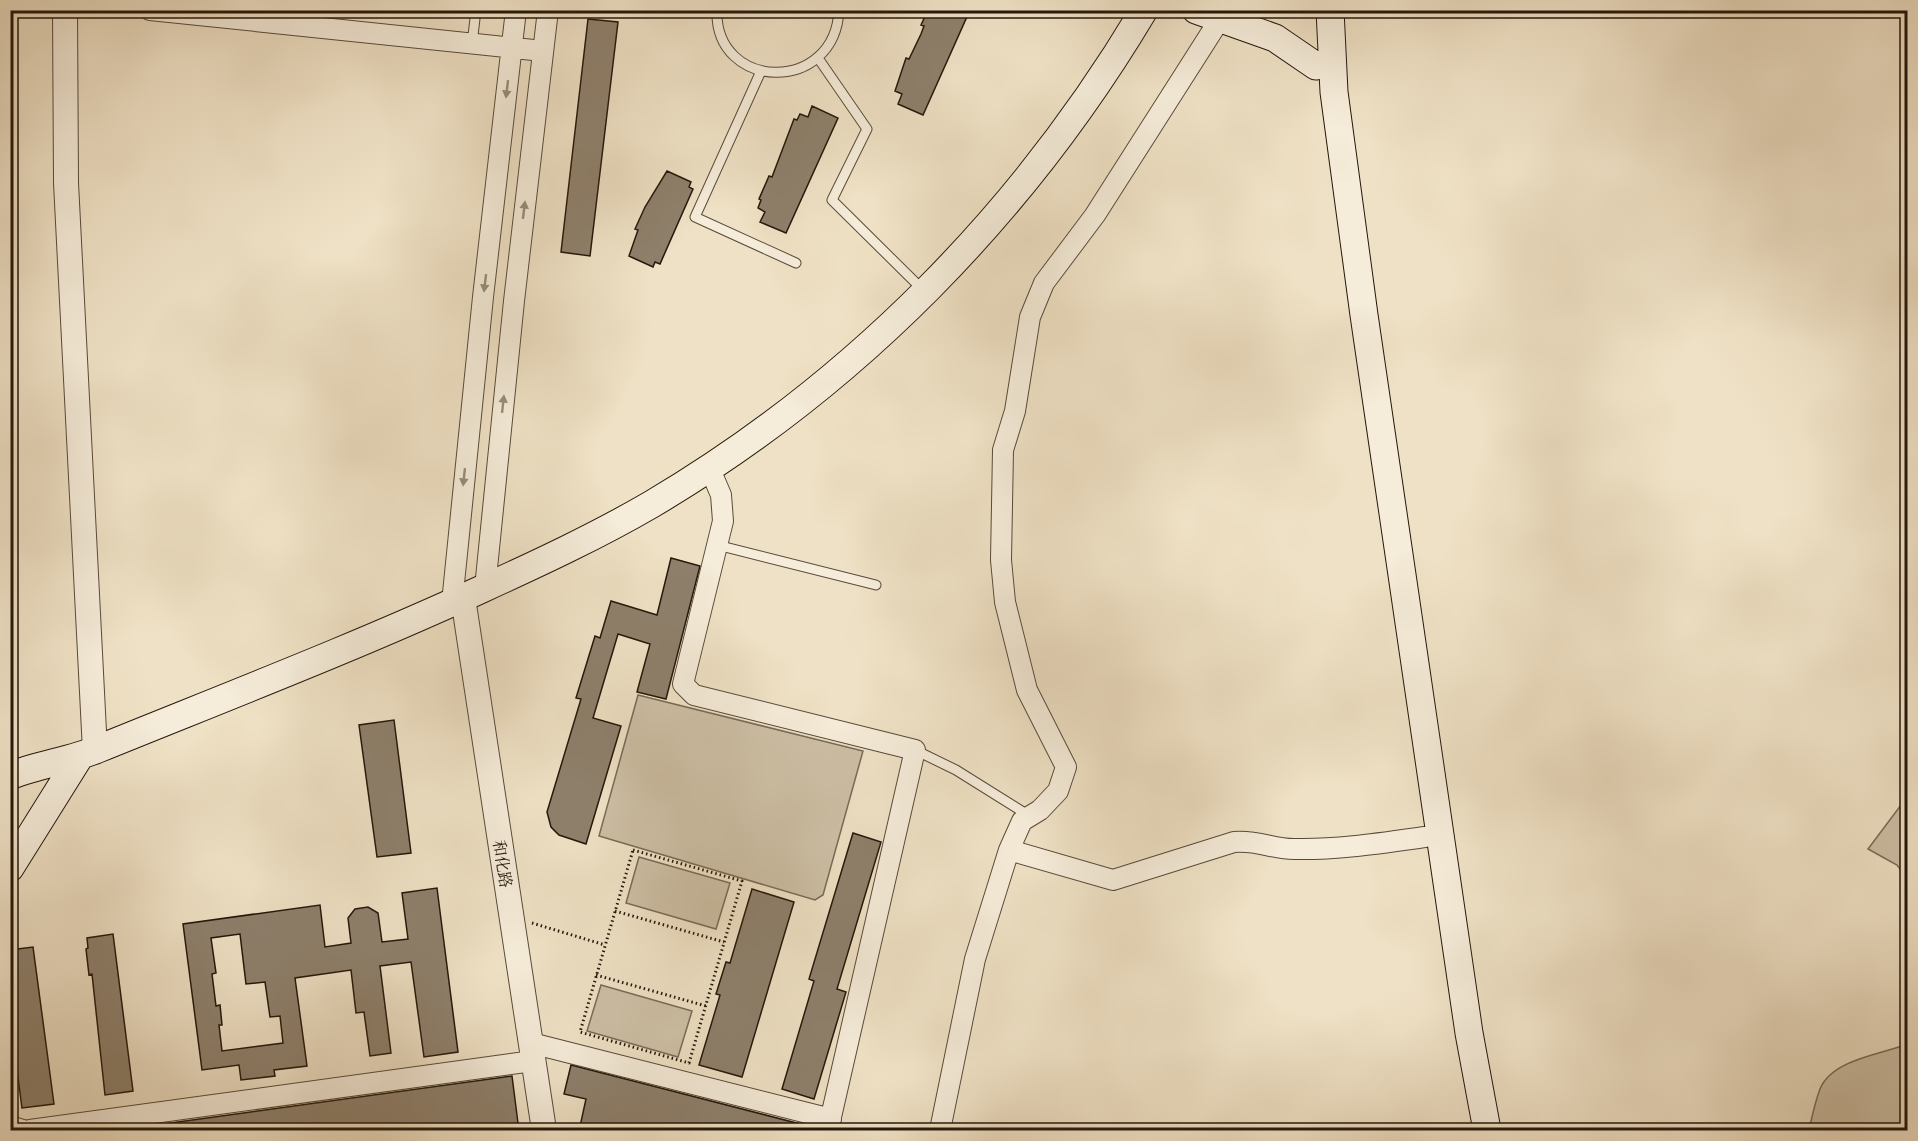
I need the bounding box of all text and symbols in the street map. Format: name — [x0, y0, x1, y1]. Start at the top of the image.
one-way arrow — [502, 80, 512, 99]
one-way arrow — [520, 201, 529, 220]
one-way arrow — [480, 274, 489, 293]
one-way arrow — [498, 394, 508, 413]
one-way arrow — [459, 468, 469, 487]
street label: 和化路 — [489, 839, 516, 889]

